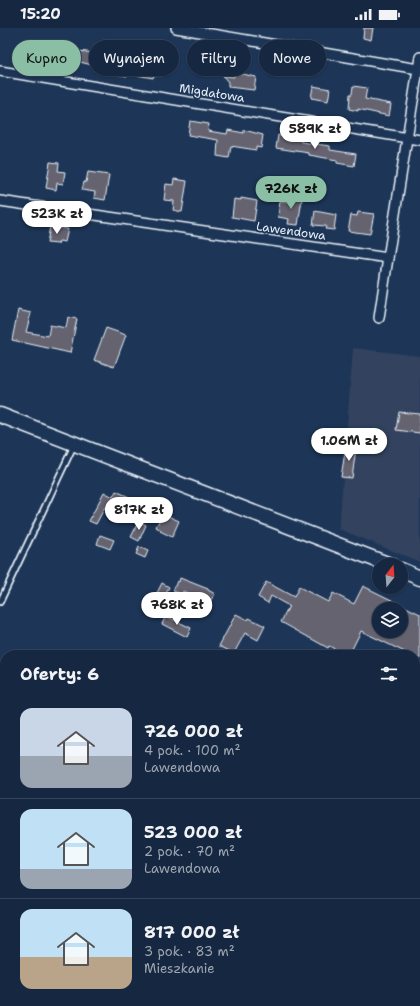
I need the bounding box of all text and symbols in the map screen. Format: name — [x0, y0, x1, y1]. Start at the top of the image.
text: 15:20 — [20, 4, 61, 24]
chip: Kupno — [12, 40, 81, 76]
chip: Wynajem — [89, 40, 179, 76]
chip: Filtry — [187, 40, 251, 76]
chip: Nowe — [259, 40, 326, 76]
street label: Migdałowa — [178, 80, 246, 106]
pin: 589K zł — [278, 116, 352, 150]
text: 589K zł — [289, 120, 341, 137]
pin: 726K zł — [254, 176, 328, 210]
text: 726K zł — [265, 180, 317, 197]
pin: 523K zł — [20, 201, 94, 235]
text: 523K zł — [31, 205, 83, 222]
street label: Lawendowa — [255, 218, 327, 244]
pin: 1.06M zł — [308, 428, 390, 462]
text: 1.06M zł — [320, 432, 378, 449]
pin: 817K zł — [102, 497, 176, 531]
text: 817K zł — [114, 501, 164, 518]
north arrow — [372, 558, 408, 594]
map controls — [372, 558, 408, 638]
pin: 768K zł — [140, 592, 214, 626]
text: 768K zł — [150, 596, 204, 613]
button: layers — [372, 602, 408, 638]
text: Oferty: 6 — [20, 663, 99, 685]
icon: filters — [378, 663, 400, 685]
text: 726 000 zł — [144, 720, 243, 742]
icon: home — [52, 724, 100, 772]
text: 4 pok. · 100 m² — [144, 742, 240, 759]
text: Lawendowa — [144, 759, 220, 776]
text: 523 000 zł — [144, 821, 242, 843]
icon: home — [52, 825, 100, 873]
text: 2 pok. · 70 m² — [144, 843, 235, 860]
text: Lawendowa — [144, 860, 220, 877]
text: 817 000 zł — [144, 921, 239, 943]
icon: home — [52, 925, 100, 973]
text: 3 pok. · 83 m² — [144, 943, 235, 960]
text: Mieszkanie — [144, 960, 215, 977]

